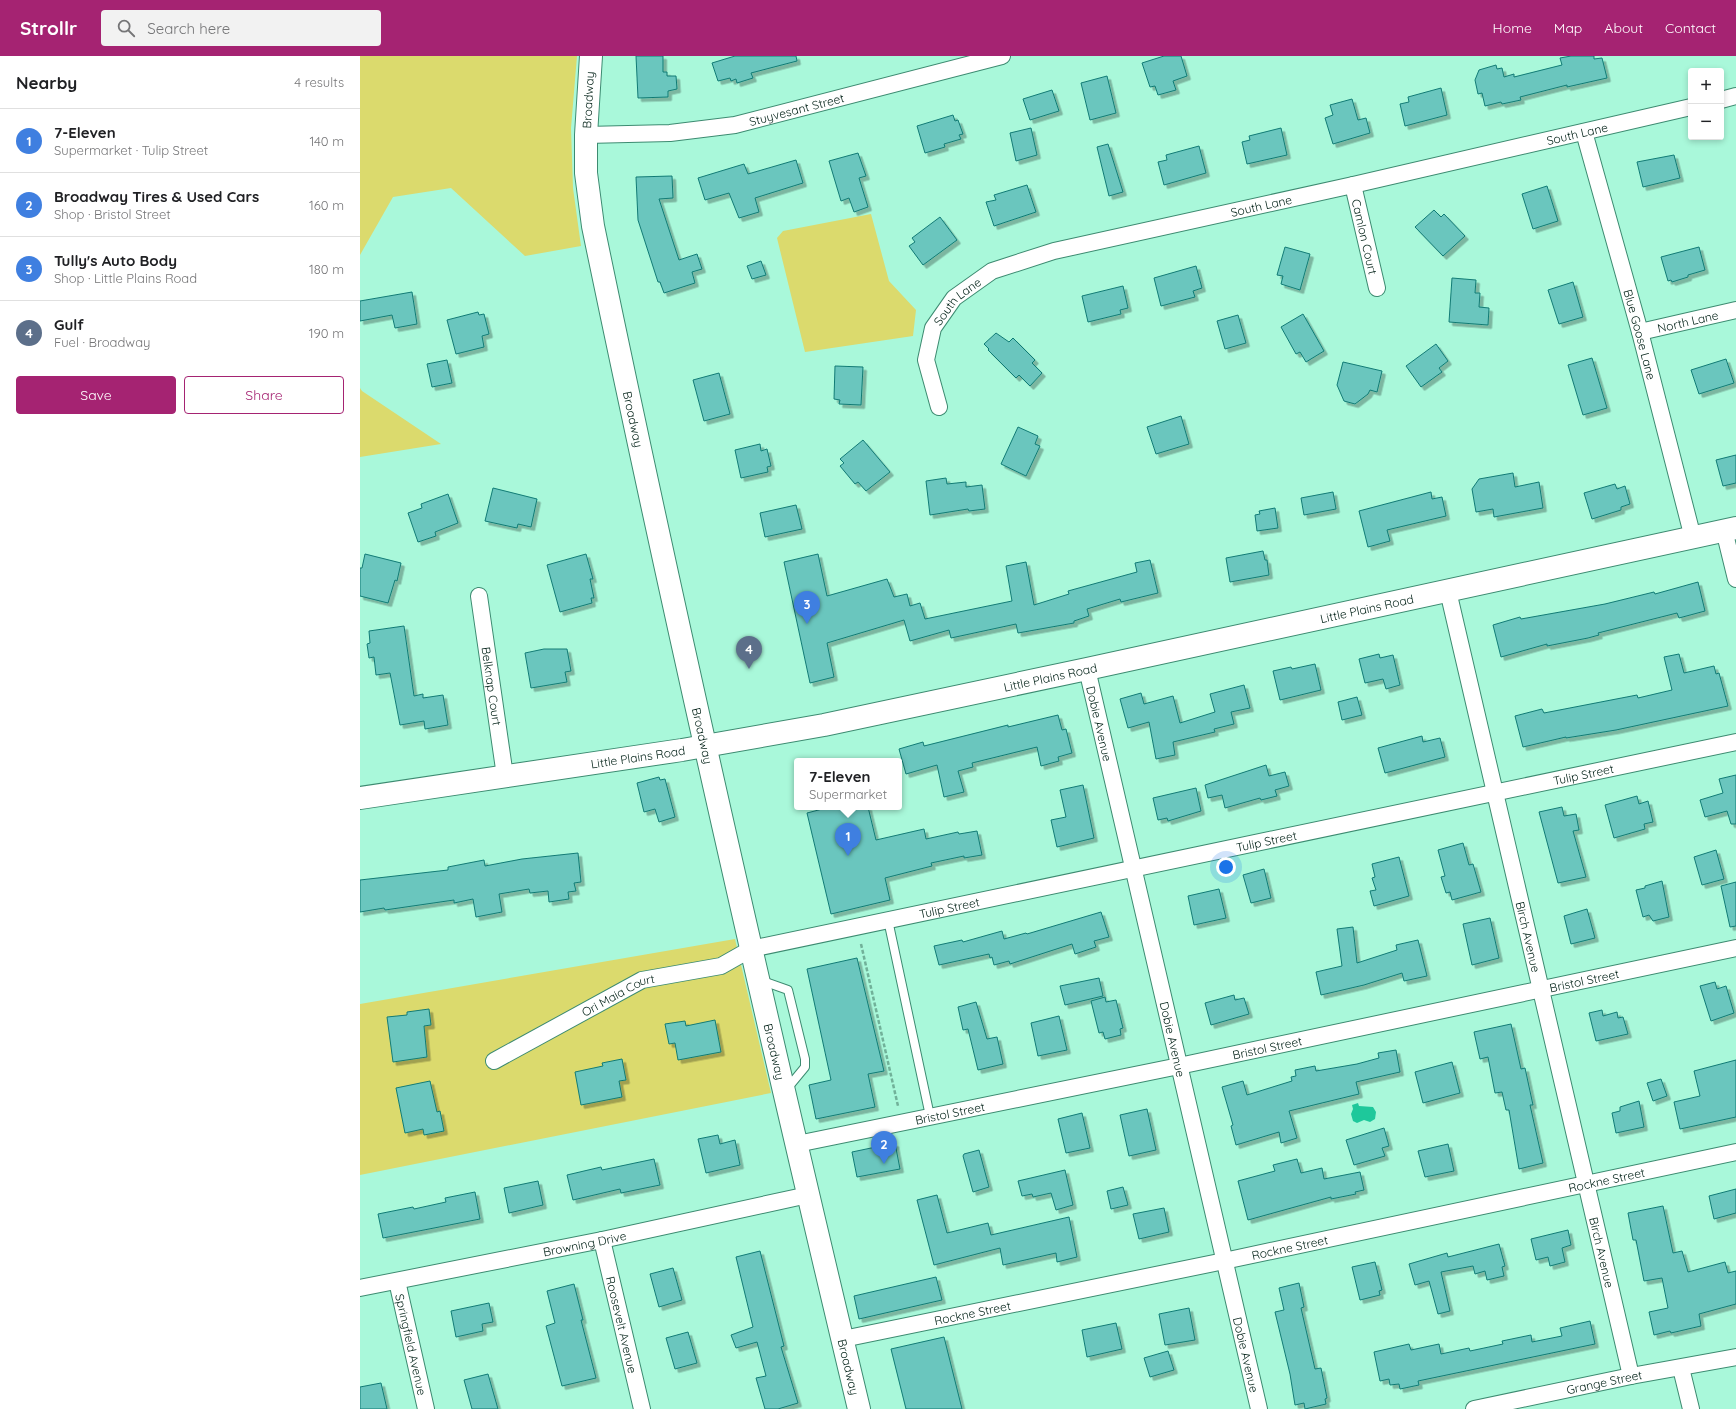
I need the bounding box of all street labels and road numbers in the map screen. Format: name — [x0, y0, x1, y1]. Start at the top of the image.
street label: Broadway — [579, 71, 597, 129]
street label: Stuyvesant Street — [747, 90, 846, 129]
street label: South Lane — [1545, 119, 1609, 148]
street label: South Lane — [1229, 191, 1293, 219]
street label: Camlon Court — [1349, 198, 1381, 276]
street label: South Lane — [930, 274, 984, 328]
street label: Blue Goose Lane — [1621, 287, 1660, 382]
street label: North Lane — [1656, 307, 1720, 335]
street label: Broadway — [620, 390, 647, 449]
street label: Little Plains Road — [1319, 591, 1415, 626]
street label: Belknap Court — [479, 646, 505, 726]
street label: Little Plains Road — [1002, 660, 1098, 694]
street label: Dobie Avenue — [1084, 684, 1116, 763]
street label: Broadway — [689, 706, 716, 765]
street label: Little Plains Road — [590, 742, 686, 771]
street label: Tulip Street — [1552, 760, 1615, 788]
street label: Tulip Street — [1235, 827, 1298, 854]
street label: Tulip Street — [918, 894, 981, 921]
street label: Birch Avenue — [1513, 900, 1544, 974]
street label: Bristol Street — [1548, 966, 1620, 995]
street label: Ori Maia Court — [579, 970, 656, 1019]
street label: Dobie Avenue — [1157, 1000, 1189, 1079]
street label: Broadway — [761, 1022, 789, 1081]
street label: Bristol Street — [1231, 1033, 1303, 1062]
street label: Bristol Street — [914, 1098, 986, 1127]
street label: Rockne Street — [1567, 1164, 1646, 1195]
street label: Birch Avenue — [1587, 1215, 1618, 1289]
street label: Browning Drive — [542, 1227, 628, 1259]
street label: Rockne Street — [1250, 1232, 1329, 1262]
street label: Roosevelt Avenue — [603, 1275, 641, 1375]
street label: Springfield Avenue — [393, 1292, 430, 1397]
street label: Rockne Street — [933, 1297, 1012, 1328]
street label: Dobie Avenue — [1230, 1316, 1262, 1394]
street label: Broadway — [835, 1337, 863, 1397]
street label: Grange Street — [1565, 1367, 1643, 1397]

